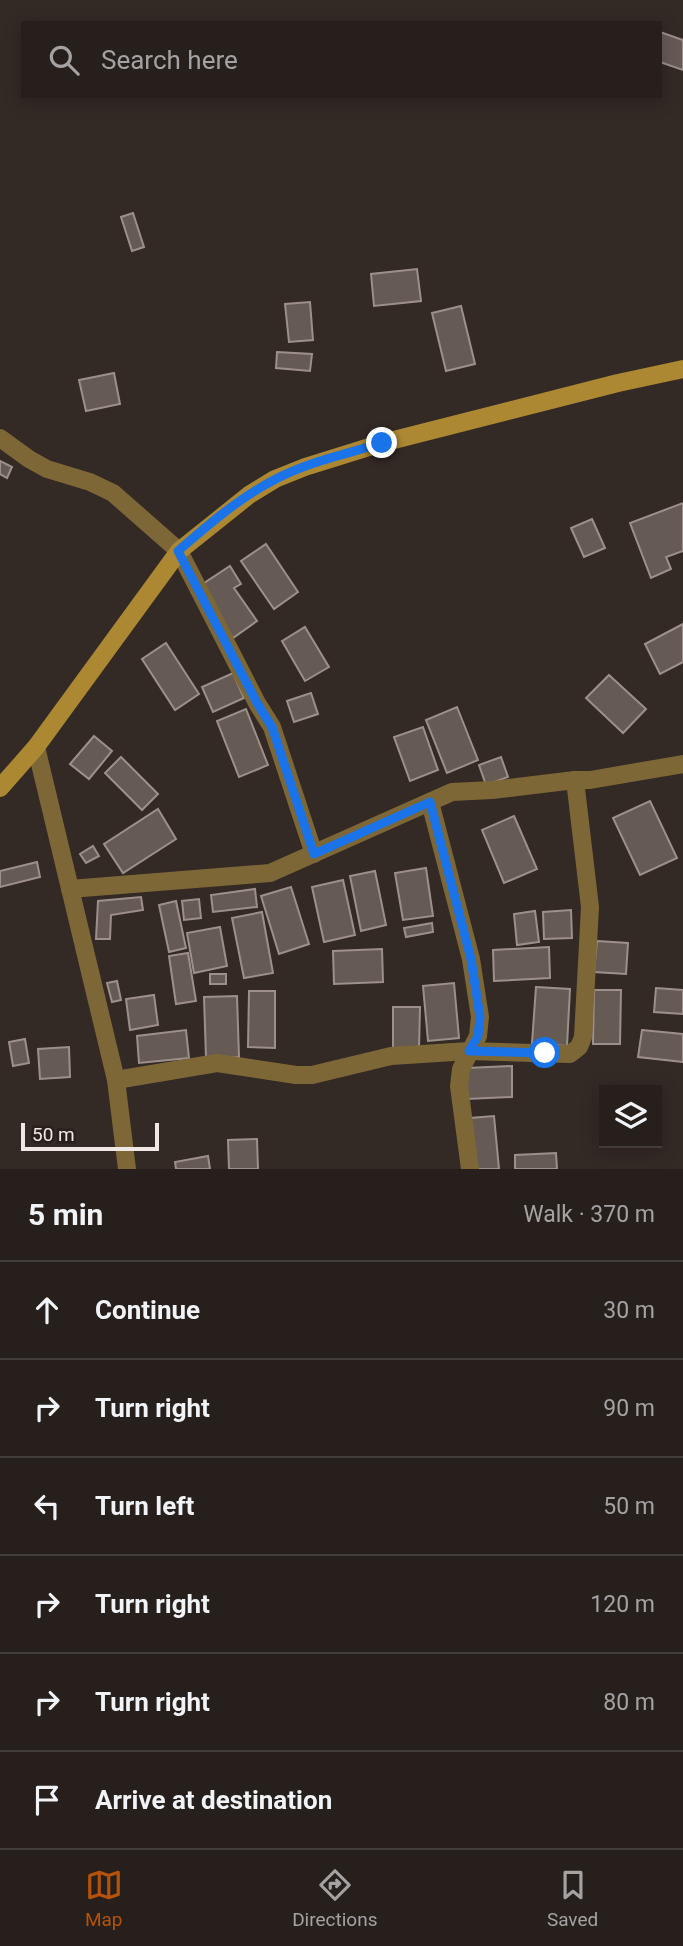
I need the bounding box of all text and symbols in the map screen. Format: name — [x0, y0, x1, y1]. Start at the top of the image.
search box — [21, 21, 662, 98]
icon: search — [45, 41, 83, 79]
text: Search here — [101, 45, 238, 75]
route end — [366, 427, 397, 458]
route start — [529, 1037, 560, 1068]
map controls — [599, 1085, 662, 1148]
button: layers — [599, 1085, 662, 1148]
scale bar — [21, 1120, 159, 1152]
text: 50 m — [32, 1123, 75, 1146]
text: 5 min — [28, 1197, 103, 1232]
text: Walk · 370 m — [523, 1201, 655, 1228]
icon: ahead — [28, 1291, 66, 1329]
text: Continue — [95, 1295, 200, 1325]
text: 30 m — [603, 1297, 655, 1324]
icon: right — [28, 1389, 66, 1427]
text: Turn right — [95, 1393, 210, 1423]
text: 90 m — [603, 1395, 655, 1422]
icon: left — [28, 1487, 66, 1525]
text: Turn left — [95, 1491, 194, 1521]
text: 50 m — [603, 1493, 655, 1520]
icon: right — [28, 1585, 66, 1623]
text: Turn right — [95, 1589, 210, 1619]
text: 120 m — [590, 1591, 655, 1618]
icon: right — [28, 1683, 66, 1721]
text: Turn right — [95, 1687, 210, 1717]
text: 80 m — [603, 1689, 655, 1716]
icon: arrive — [28, 1781, 66, 1819]
text: Arrive at destination — [95, 1785, 332, 1815]
tab: Map — [85, 1866, 123, 1931]
tab: Directions — [292, 1866, 377, 1931]
tab: Saved — [547, 1866, 598, 1931]

